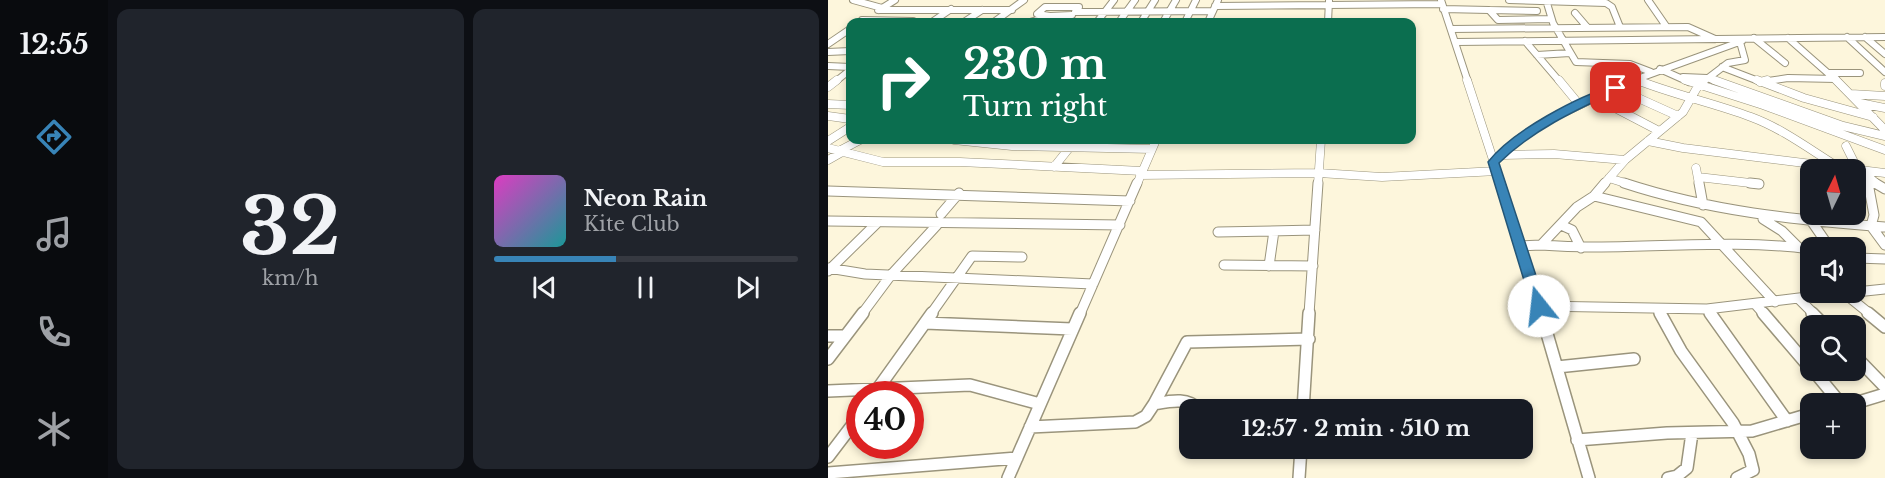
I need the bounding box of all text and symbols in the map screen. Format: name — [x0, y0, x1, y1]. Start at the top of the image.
text: 12:55 — [19, 28, 89, 61]
text: 230 m — [963, 38, 1106, 90]
icon: right — [864, 42, 942, 120]
pin — [1590, 62, 1641, 113]
icon: arrive — [1599, 71, 1632, 104]
text: Turn right — [963, 90, 1107, 123]
icon: directions — [33, 116, 75, 158]
north arrow — [1800, 159, 1866, 225]
map controls — [1800, 159, 1866, 459]
text: 32 — [240, 178, 340, 275]
text: Neon Rain — [584, 185, 707, 212]
text: Kite Club — [584, 212, 680, 236]
icon: music — [33, 213, 75, 255]
button: sound — [1800, 237, 1866, 303]
text: km/h — [262, 266, 319, 290]
icon: previous — [528, 271, 561, 304]
icon: pause — [629, 271, 662, 304]
icon: next — [731, 271, 764, 304]
position arrow — [1507, 274, 1571, 338]
icon: phone — [33, 311, 75, 353]
button: search — [1800, 315, 1866, 381]
speed limit sign: 40 — [846, 381, 924, 459]
button: + — [1800, 393, 1866, 459]
icon: climate — [33, 408, 75, 450]
text: 12:57 · 2 min · 510 m — [1242, 415, 1470, 442]

